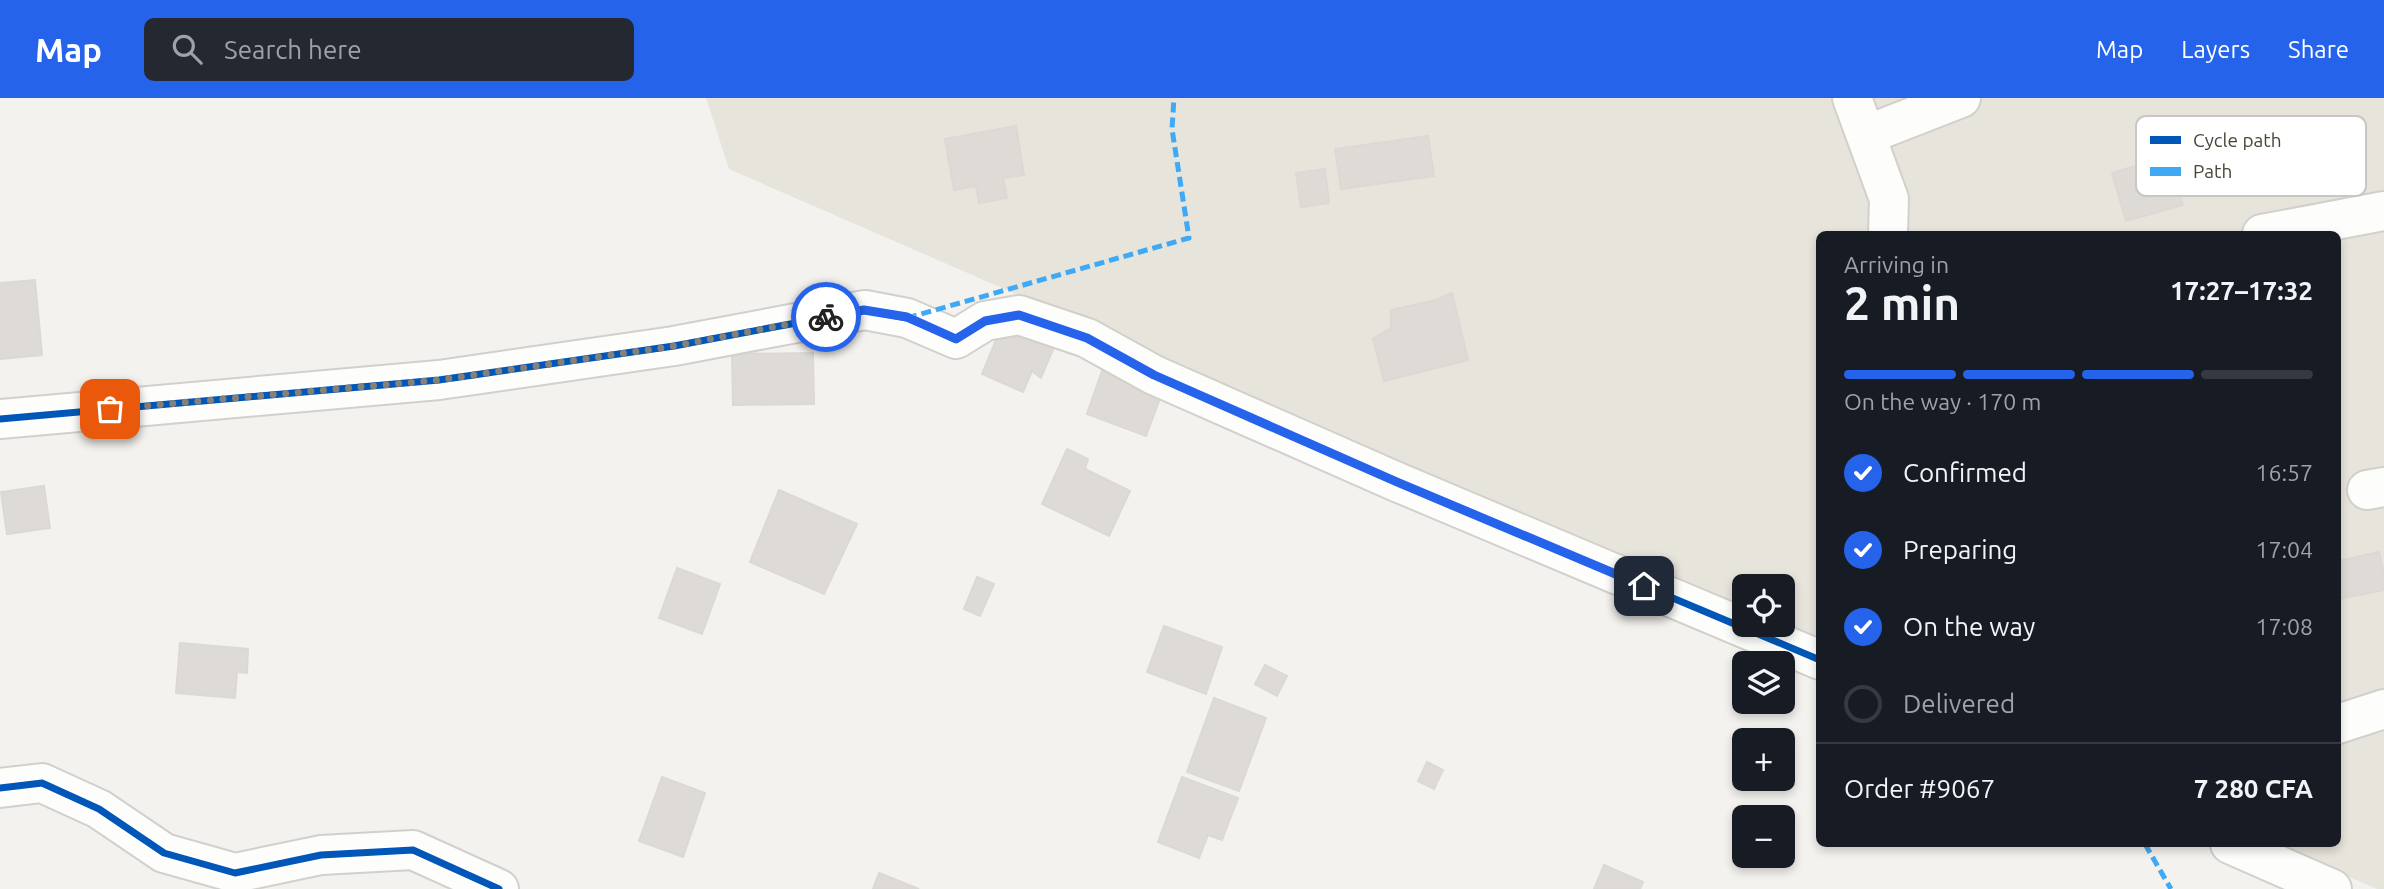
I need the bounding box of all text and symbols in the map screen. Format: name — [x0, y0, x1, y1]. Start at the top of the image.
search box — [144, 18, 634, 81]
icon: search — [168, 30, 206, 68]
text: Map — [35, 31, 102, 68]
text: Search here — [224, 35, 362, 64]
text: Map — [2096, 36, 2143, 63]
text: Layers — [2181, 36, 2250, 63]
text: Share — [2288, 36, 2349, 63]
legend — [2136, 116, 2366, 196]
text: Cycle path — [2193, 129, 2282, 151]
text: Path — [2193, 160, 2232, 182]
text: Arriving in — [1844, 252, 1949, 277]
text: 17:27–17:32 — [2170, 276, 2313, 305]
text: 2 min — [1844, 277, 1960, 329]
courier — [791, 282, 861, 352]
icon: bike — [807, 298, 845, 336]
pin — [80, 379, 140, 439]
text: On the way · 170 m — [1844, 389, 2041, 414]
icon: bag — [91, 390, 129, 428]
icon: check — [1844, 454, 1882, 492]
text: Confirmed — [1903, 458, 2027, 487]
text: 16:57 — [2255, 460, 2313, 485]
icon: check — [1844, 531, 1882, 569]
text: Preparing — [1903, 535, 2017, 564]
text: 17:04 — [2255, 537, 2313, 562]
pin — [1614, 556, 1674, 616]
icon: home — [1625, 567, 1663, 605]
map controls — [1732, 574, 1795, 868]
button: locate — [1732, 574, 1795, 637]
icon: check — [1844, 608, 1882, 646]
text: On the way — [1903, 612, 2035, 641]
text: 17:08 — [2255, 614, 2313, 639]
button: layers — [1732, 651, 1795, 714]
text: Delivered — [1903, 689, 2015, 718]
button: + — [1732, 728, 1795, 791]
text: Order #9067 — [1844, 774, 1995, 803]
text: 7 280 CFA — [2194, 774, 2313, 803]
button: − — [1732, 805, 1795, 868]

